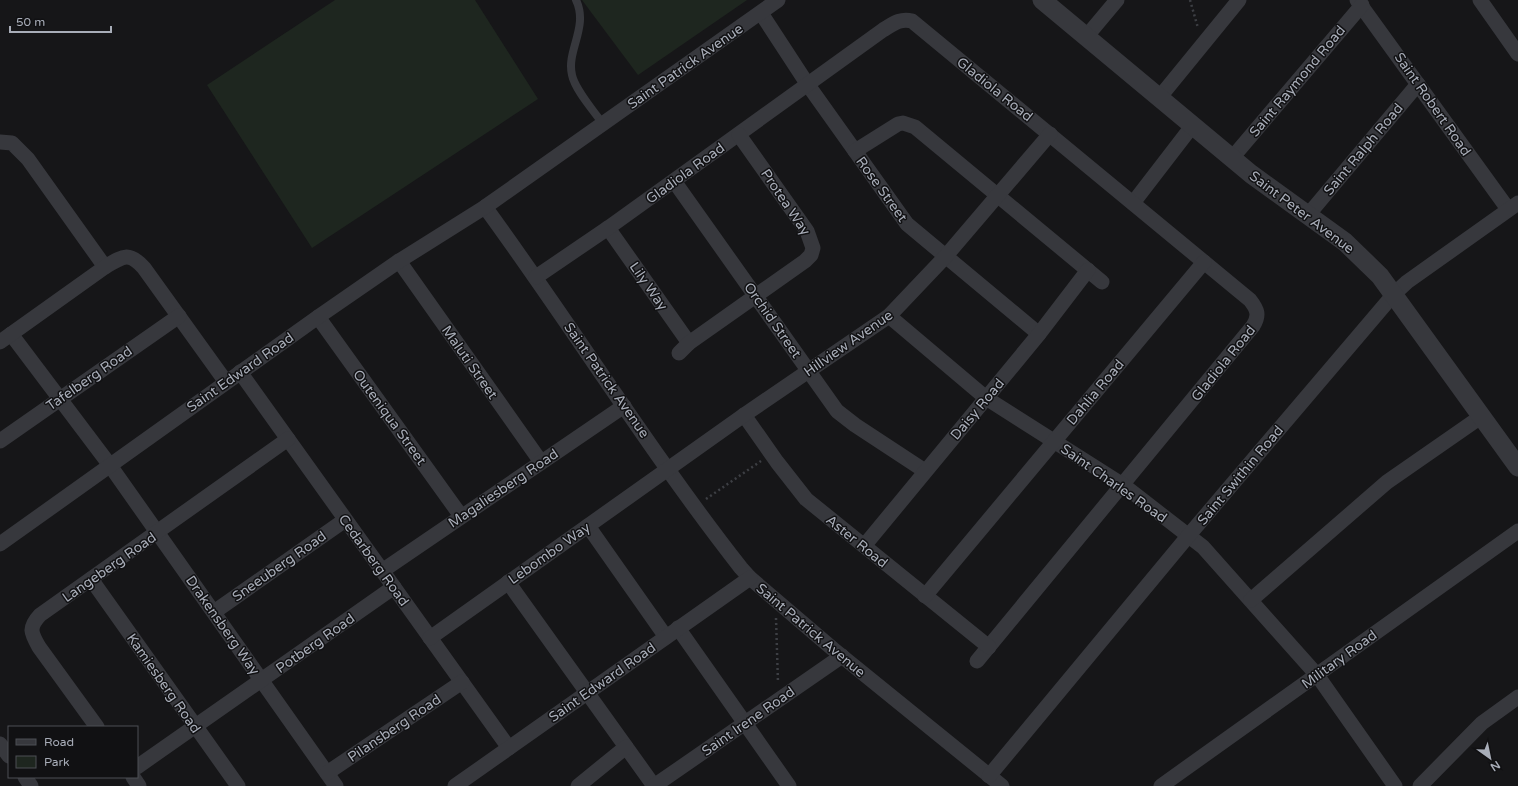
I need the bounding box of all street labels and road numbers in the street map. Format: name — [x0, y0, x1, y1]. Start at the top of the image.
street label: Saint Patrick Avenue — [624, 20, 746, 113]
street label: Saint Raymond Road — [1246, 22, 1349, 140]
street label: Saint Robert Road — [1391, 49, 1475, 159]
street label: Gladiola Road — [953, 54, 1036, 125]
street label: Saint Ralph Road — [1320, 100, 1407, 199]
street label: Gladiola Road — [643, 139, 728, 208]
street label: Rose Street — [852, 153, 911, 226]
street label: Protea Way — [757, 166, 814, 239]
street label: Saint Peter Avenue — [1246, 167, 1357, 257]
street label: Lily Way — [626, 259, 672, 314]
street label: Orchid Street — [740, 279, 805, 362]
street label: Hillview Avenue — [801, 306, 896, 380]
street label: Saint Patrick Avenue — [560, 319, 653, 441]
street label: Maluti Street — [438, 322, 502, 403]
street label: Gladiola Road — [1188, 322, 1259, 405]
street label: Saint Edward Road — [184, 329, 297, 416]
street label: Tafelberg Road — [43, 342, 136, 414]
street label: Dahlia Road — [1063, 356, 1128, 429]
street label: Outeniqua Street — [349, 366, 430, 469]
street label: Daisy Road — [947, 375, 1008, 443]
street label: Saint Swithin Road — [1194, 422, 1287, 529]
street label: Saint Charles Road — [1057, 440, 1170, 526]
street label: Magaliesberg Road — [445, 445, 562, 532]
street label: Cedarberg Road — [335, 511, 413, 609]
street label: Aster Road — [822, 511, 891, 571]
street label: Lebombo Way — [505, 519, 594, 588]
street label: Sneeuberg Road — [229, 528, 330, 605]
street label: Langeberg Road — [59, 529, 160, 606]
street label: Drakensberg Way — [182, 572, 264, 679]
street label: Saint Patrick Avenue — [753, 580, 869, 681]
street label: Potberg Road — [272, 610, 358, 677]
street label: Military Road — [1298, 626, 1380, 692]
street label: Kamiesberg Road — [123, 630, 204, 736]
street label: Saint Edward Road — [546, 639, 659, 726]
street label: Saint Irene Road — [699, 683, 798, 760]
street label: Pilansberg Road — [344, 691, 444, 766]

